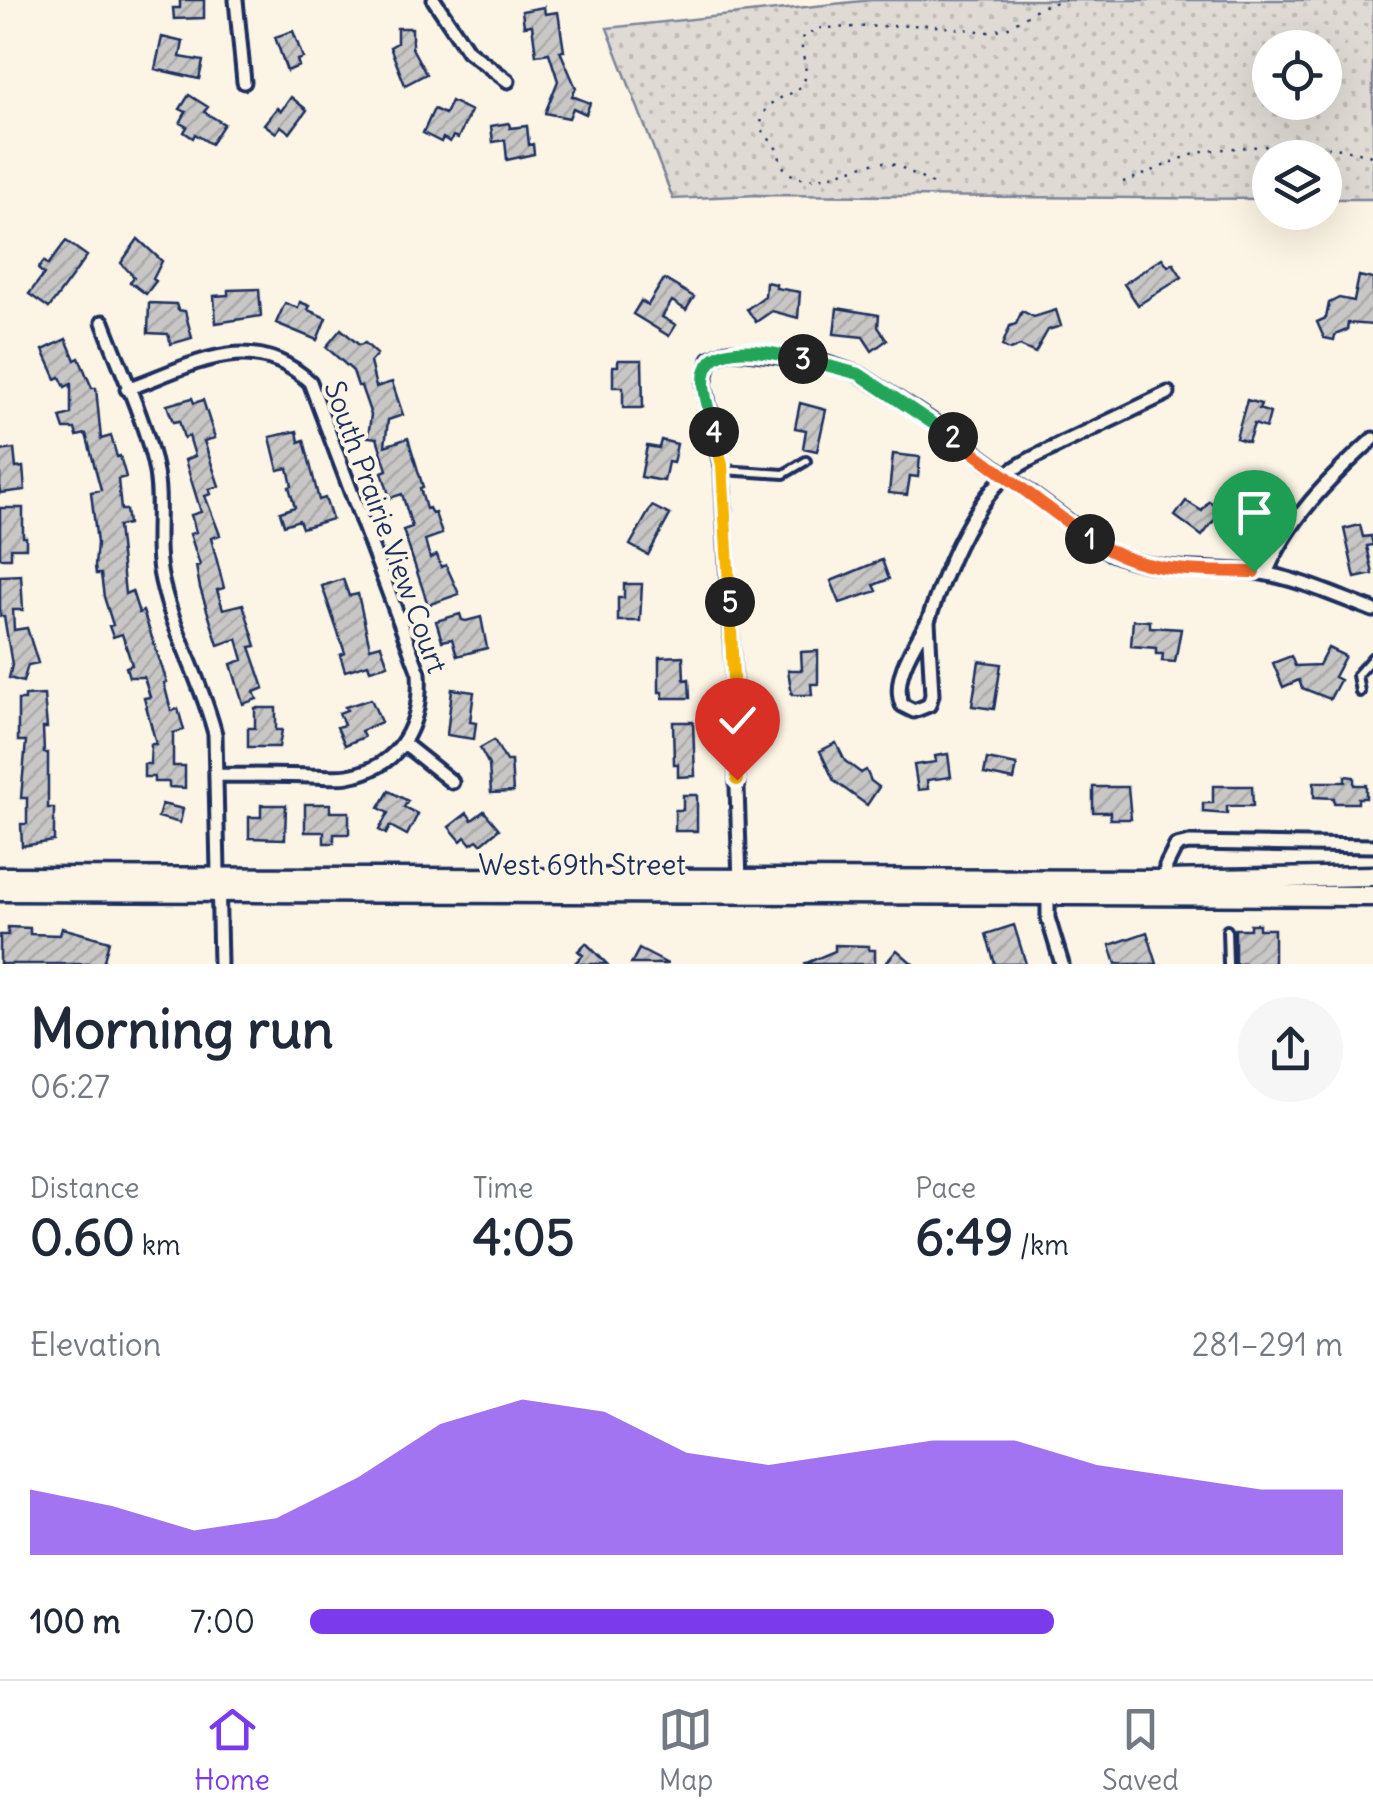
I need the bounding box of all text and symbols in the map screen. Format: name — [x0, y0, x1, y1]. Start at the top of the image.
map controls — [1252, 30, 1342, 230]
button: locate — [1252, 30, 1342, 120]
button: layers — [1252, 140, 1342, 230]
pin: 3 — [778, 334, 828, 384]
text: 3 — [795, 341, 811, 377]
street label: South Prairie View Court — [316, 376, 456, 678]
pin: 4 — [689, 407, 739, 457]
pin: 2 — [928, 412, 978, 462]
text: 4 — [706, 414, 722, 450]
text: 2 — [945, 419, 961, 455]
pin — [1212, 470, 1297, 573]
icon: arrive — [1227, 485, 1282, 540]
pin: 1 — [1065, 514, 1115, 564]
text: 1 — [1084, 521, 1096, 557]
pin: 5 — [705, 577, 755, 627]
text: 5 — [722, 584, 738, 620]
pin — [695, 678, 780, 781]
icon: check — [710, 693, 765, 748]
street label: West 69th Street — [478, 847, 686, 883]
text: Morning run — [30, 994, 334, 1063]
button: share — [1238, 997, 1343, 1102]
text: 06:27 — [30, 1066, 110, 1107]
text: Distance — [30, 1170, 139, 1206]
text: Time — [473, 1170, 533, 1206]
text: Pace — [915, 1170, 976, 1206]
text: 0.60 — [30, 1206, 135, 1269]
text: 4:05 — [473, 1206, 575, 1269]
text: 6:49 — [915, 1206, 1013, 1269]
text: km — [135, 1227, 181, 1263]
text: /km — [1013, 1227, 1069, 1263]
text: Elevation — [30, 1324, 161, 1365]
text: 281–291 m — [1192, 1324, 1343, 1365]
text: 100 m — [30, 1601, 121, 1642]
text: 7:00 — [190, 1601, 255, 1642]
tab: Home — [194, 1702, 270, 1798]
tab: Map — [658, 1702, 713, 1798]
tab: Saved — [1102, 1702, 1179, 1798]

